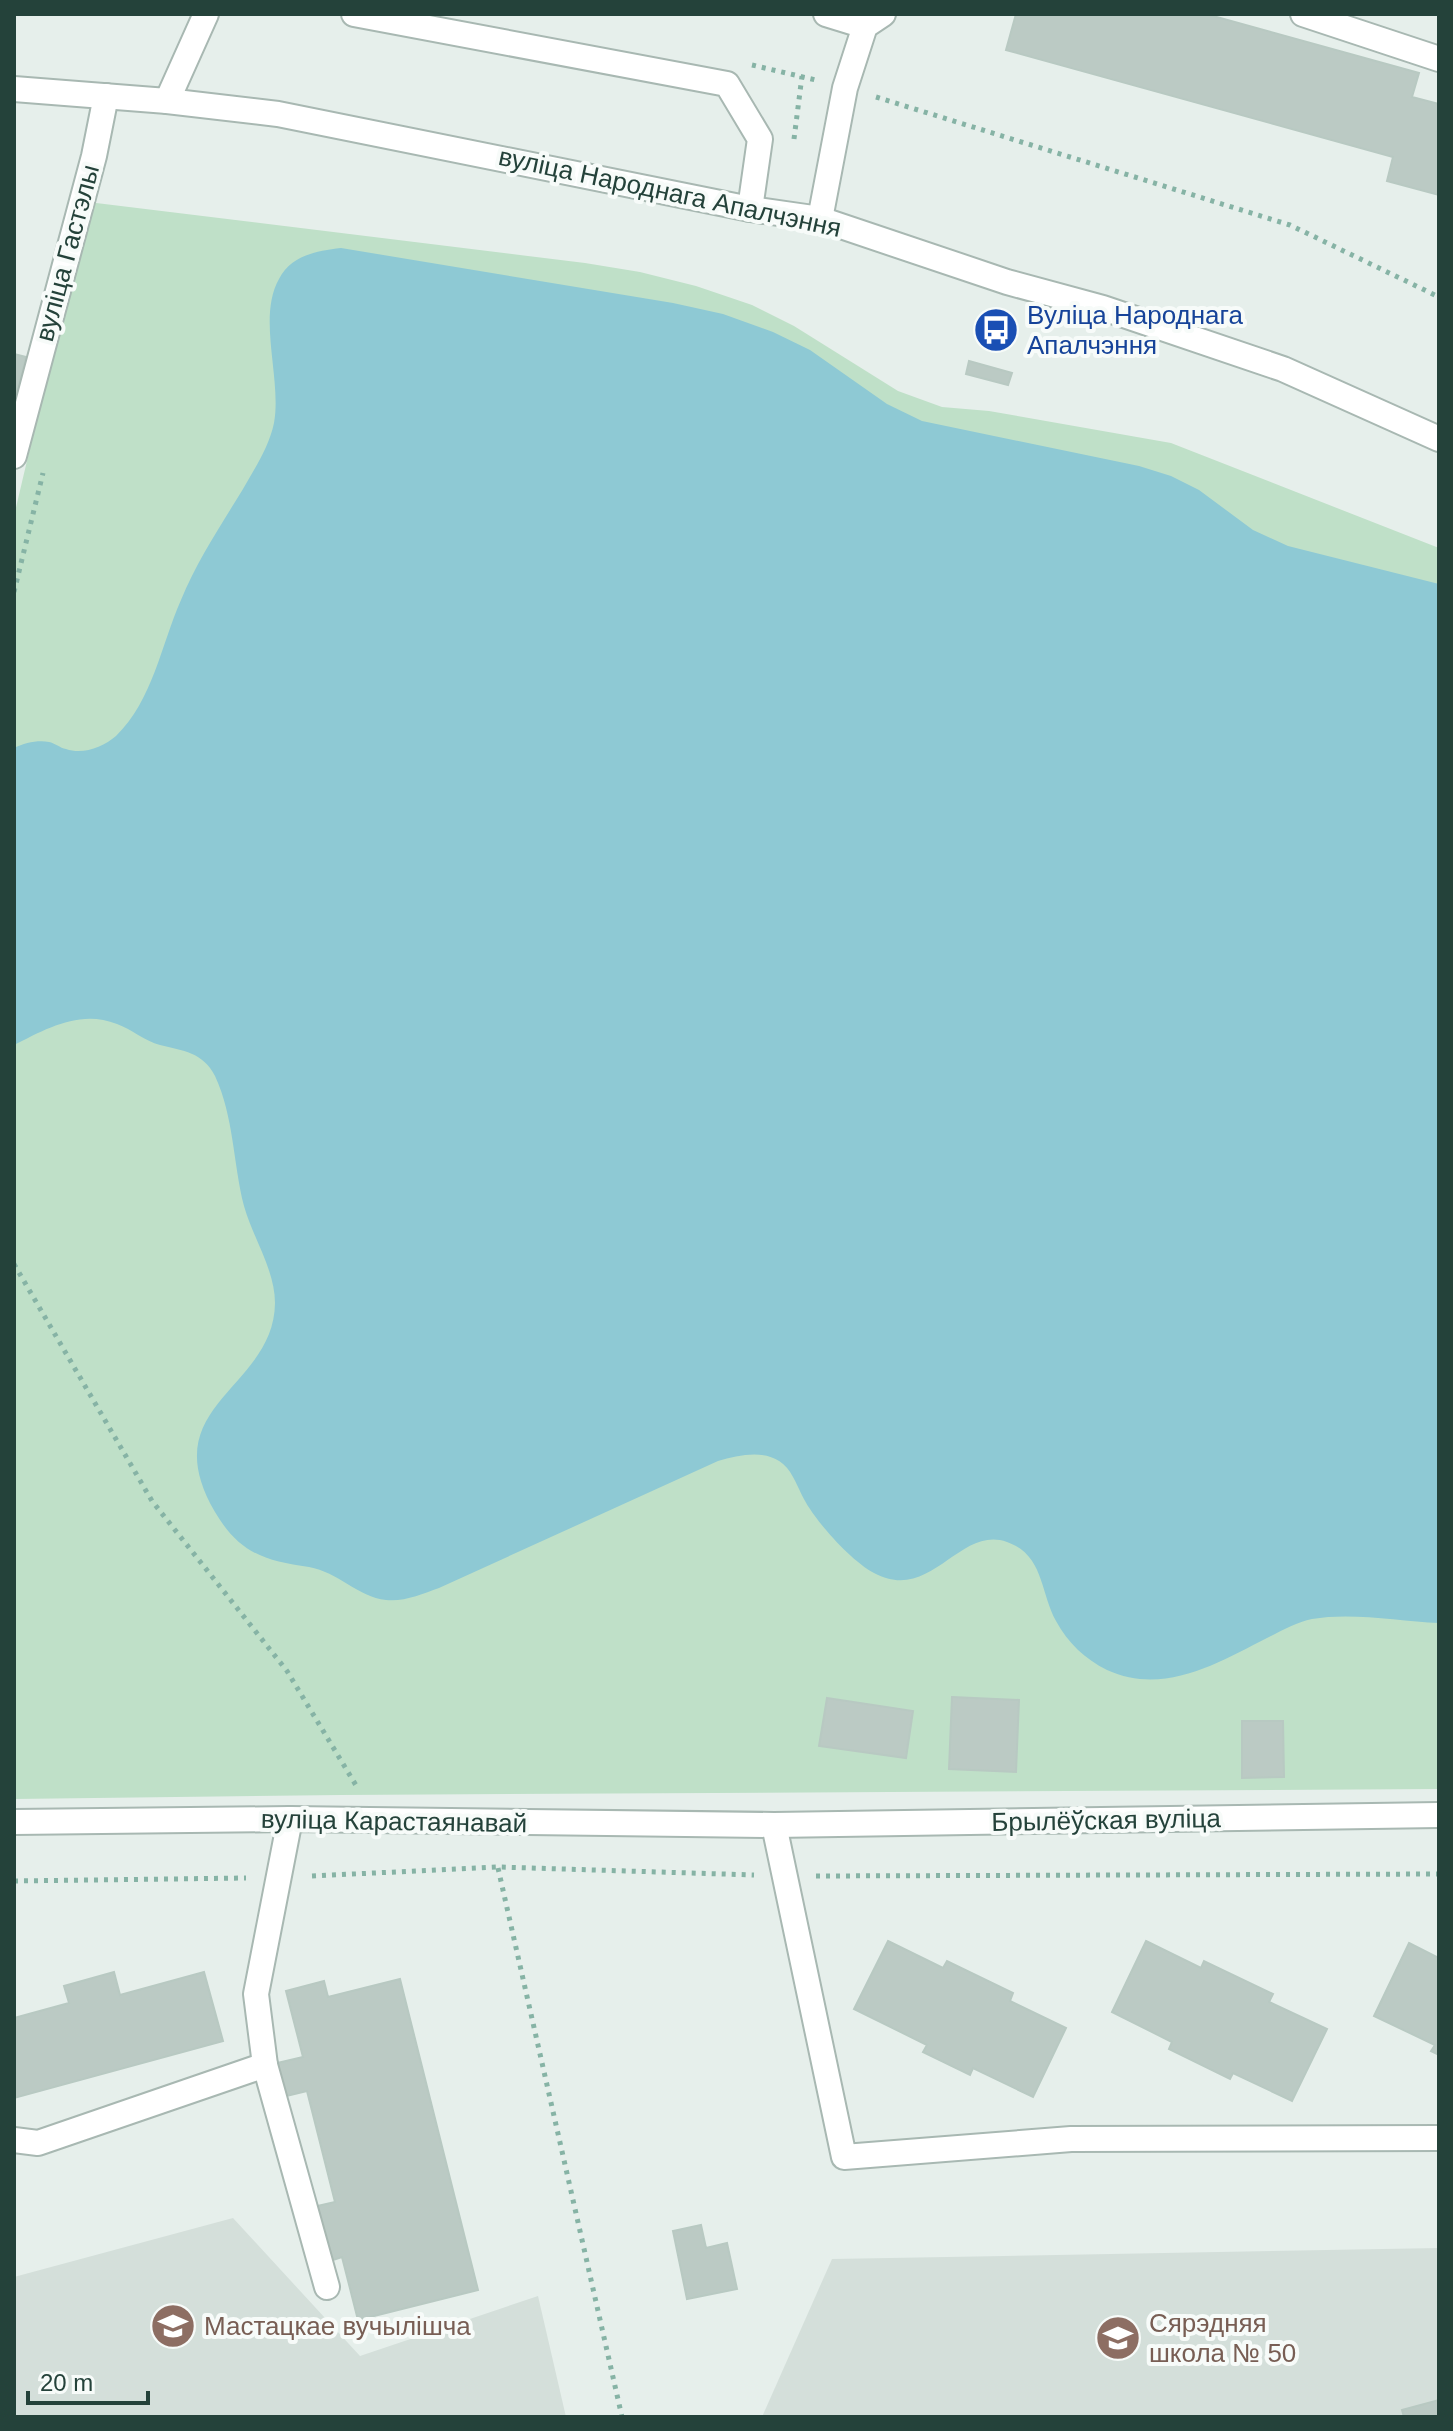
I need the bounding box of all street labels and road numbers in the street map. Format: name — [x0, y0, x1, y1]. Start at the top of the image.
street label: вуліца Народнага Апалчэння — [496, 141, 844, 243]
street label: вуліца Гастэлы — [29, 161, 105, 345]
street label: Брылёўская вуліца — [991, 1803, 1222, 1837]
street label: вуліца Карастаянавай — [261, 1804, 527, 1838]

